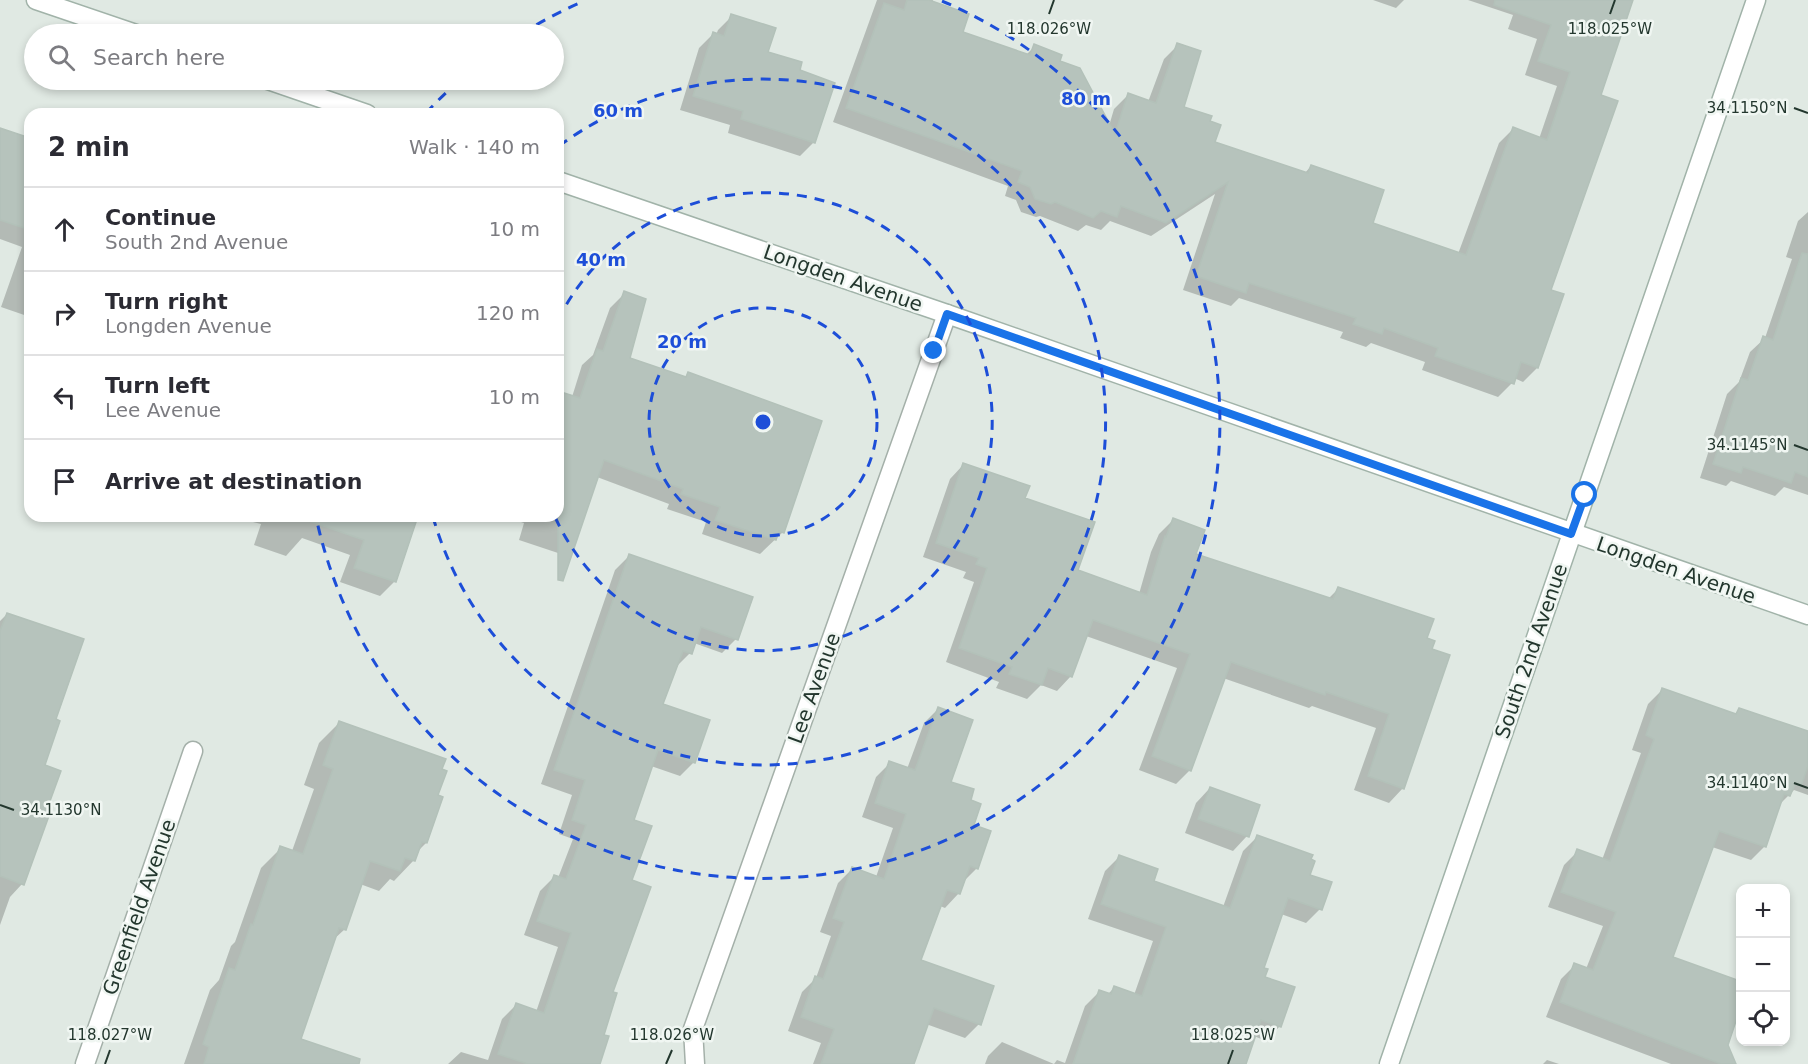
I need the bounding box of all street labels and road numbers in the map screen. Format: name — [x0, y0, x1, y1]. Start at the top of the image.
street label: Longden Avenue — [760, 240, 926, 316]
street label: Longden Avenue — [1593, 532, 1759, 608]
street label: South 2nd Avenue — [1490, 560, 1572, 742]
street label: Lee Avenue — [783, 629, 845, 747]
street label: Greenfield Avenue — [98, 816, 180, 998]

